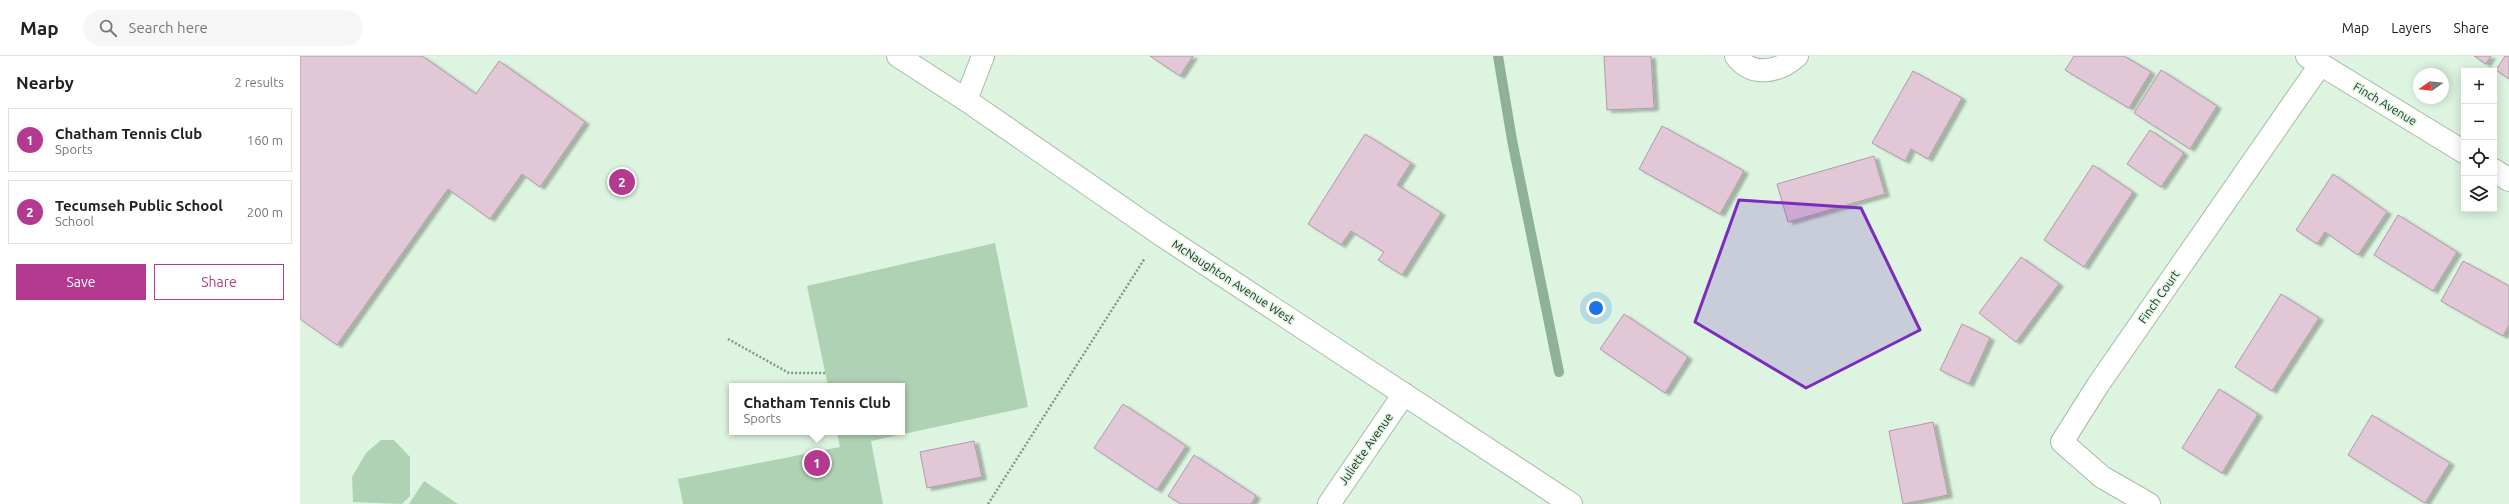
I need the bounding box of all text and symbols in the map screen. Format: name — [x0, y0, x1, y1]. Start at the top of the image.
search box — [83, 10, 363, 46]
text: Map — [20, 17, 59, 39]
icon: search — [97, 17, 119, 39]
text: Search here — [129, 19, 208, 36]
text: Map — [2342, 20, 2369, 36]
text: Layers — [2391, 20, 2431, 36]
text: Share — [2453, 20, 2489, 36]
north arrow — [2413, 68, 2449, 104]
map controls — [2461, 68, 2497, 212]
button: + — [2461, 68, 2497, 104]
text: Nearby — [16, 73, 74, 92]
text: 2 results — [234, 75, 284, 89]
street label: Finch Avenue — [2351, 80, 2419, 128]
button: − — [2461, 104, 2497, 140]
text: Chatham Tennis Club — [55, 125, 202, 142]
text: 1 — [26, 133, 34, 147]
text: 160 m — [247, 133, 283, 147]
button: locate — [2461, 140, 2497, 176]
text: Sports — [55, 142, 93, 156]
pin: 2 — [609, 167, 635, 197]
button: layers — [2461, 176, 2497, 212]
text: Tecumseh Public School — [55, 197, 223, 214]
text: 2 — [26, 205, 34, 219]
text: 200 m — [247, 205, 283, 219]
text: School — [55, 214, 94, 228]
street label: McNaughton Avenue West — [1170, 237, 1297, 326]
button: Save — [16, 264, 146, 300]
button: Share — [154, 264, 284, 300]
street label: Finch Court — [2136, 267, 2182, 326]
your location — [1586, 298, 1606, 318]
popup — [729, 383, 905, 435]
text: Chatham Tennis Club — [743, 394, 891, 411]
street label: Juliette Avenue — [1336, 410, 1395, 487]
text: Sports — [743, 411, 781, 425]
pin: 1 — [804, 448, 830, 478]

